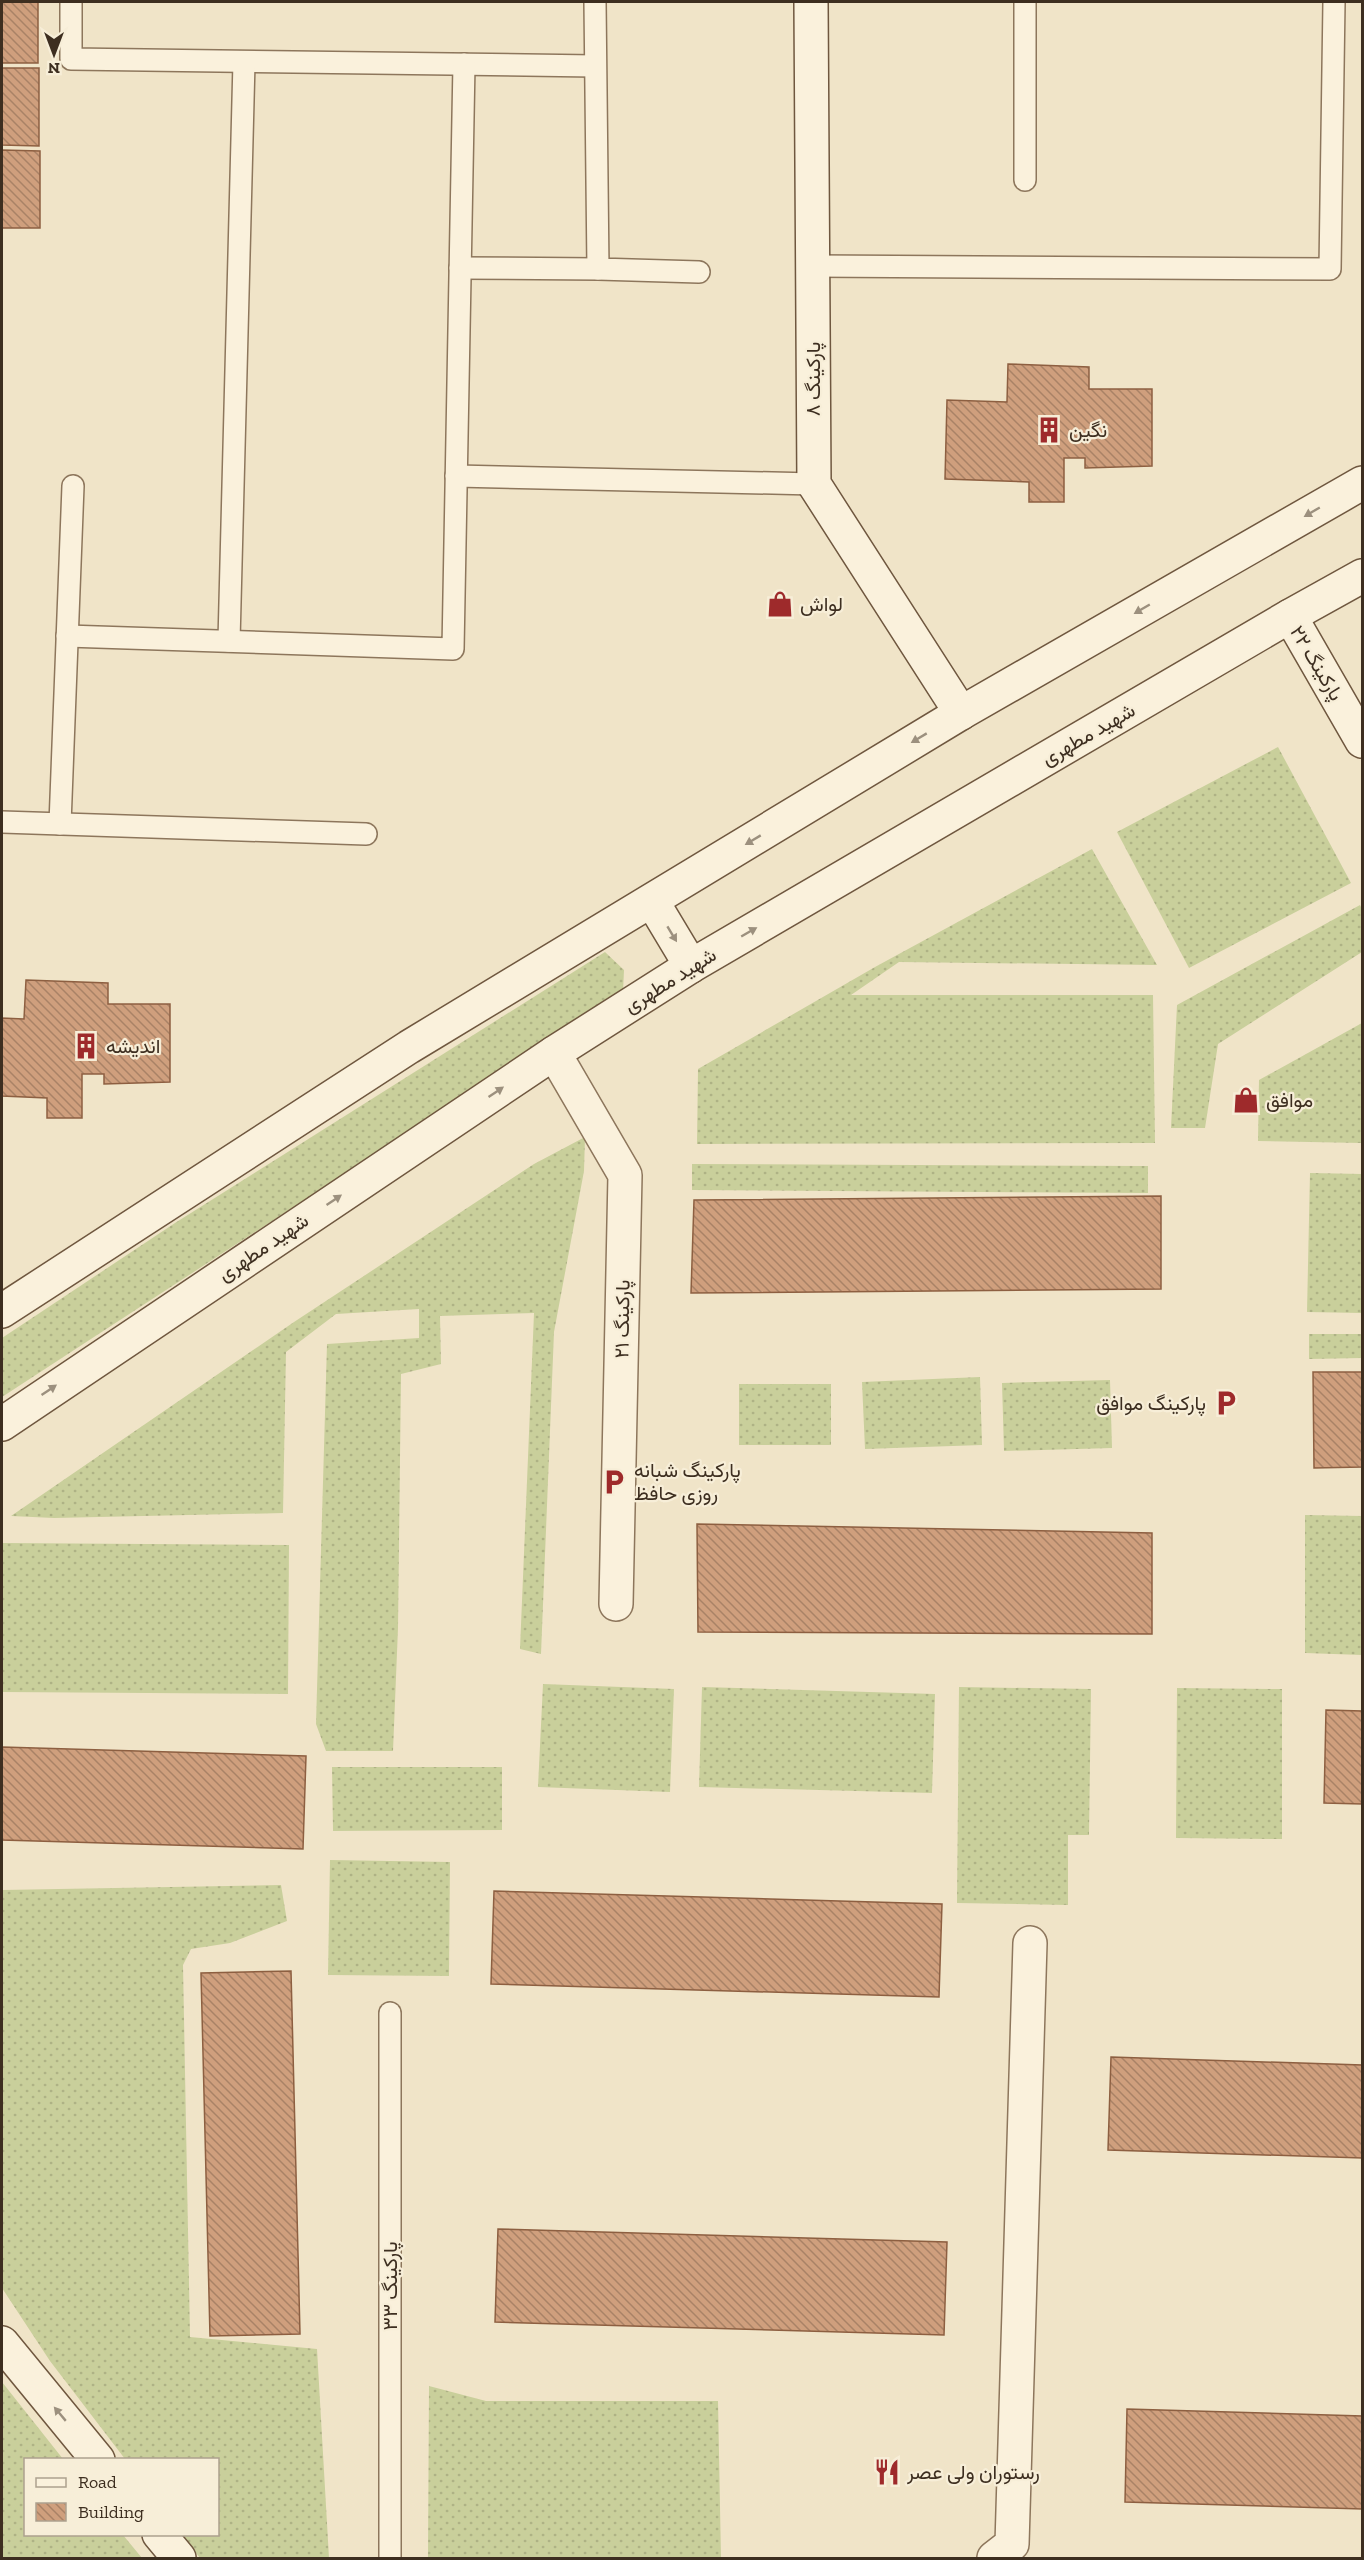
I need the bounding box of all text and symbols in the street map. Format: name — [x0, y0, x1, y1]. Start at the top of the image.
north arrow — [24, 24, 84, 84]
text: N — [48, 59, 60, 78]
street label: پارکینگ ۸ — [801, 342, 827, 416]
building icon: نگین — [1034, 415, 1064, 445]
place label: نگین — [1069, 418, 1107, 442]
one-way arrow — [1304, 506, 1320, 517]
shop icon: لواش — [765, 589, 795, 619]
place label: لواش — [800, 592, 843, 617]
one-way arrow — [1134, 603, 1151, 613]
street label: پارکینگ ۲۲ — [1283, 621, 1349, 706]
street label: شهید مطهری — [1037, 698, 1140, 771]
one-way arrow — [911, 733, 927, 744]
one-way arrow — [745, 834, 761, 845]
one-way arrow — [666, 926, 677, 942]
one-way arrow — [741, 927, 758, 937]
street label: شهید مطهری — [619, 942, 721, 1019]
building icon: اندیشه — [71, 1031, 101, 1061]
place label: اندیشه — [106, 1034, 160, 1058]
shop icon: موافق — [1231, 1085, 1261, 1115]
one-way arrow — [487, 1086, 503, 1098]
place label: موافق — [1266, 1088, 1313, 1113]
one-way arrow — [325, 1194, 341, 1206]
street label: شهید مطهری — [213, 1208, 313, 1287]
street label: پارکینگ ۲۱ — [609, 1279, 637, 1359]
one-way arrow — [41, 1385, 57, 1396]
parking icon: پارکینگ موافق — [1211, 1388, 1241, 1418]
place label: پارکینگ موافق — [1096, 1391, 1206, 1417]
place label: پارکینگ شبانه روزی حافظ — [634, 1458, 741, 1506]
parking icon: پارکینگ شبانه روزی حافظ — [599, 1467, 629, 1497]
street label: پارکینگ ۳۳ — [378, 2241, 404, 2331]
one-way arrow — [54, 2406, 67, 2422]
restaurant icon: رستوران ولی عصر — [872, 2457, 902, 2487]
legend — [24, 2458, 219, 2536]
place label: رستوران ولی عصر — [906, 2460, 1040, 2485]
text: Road — [78, 2471, 117, 2493]
text: Building — [78, 2501, 144, 2523]

